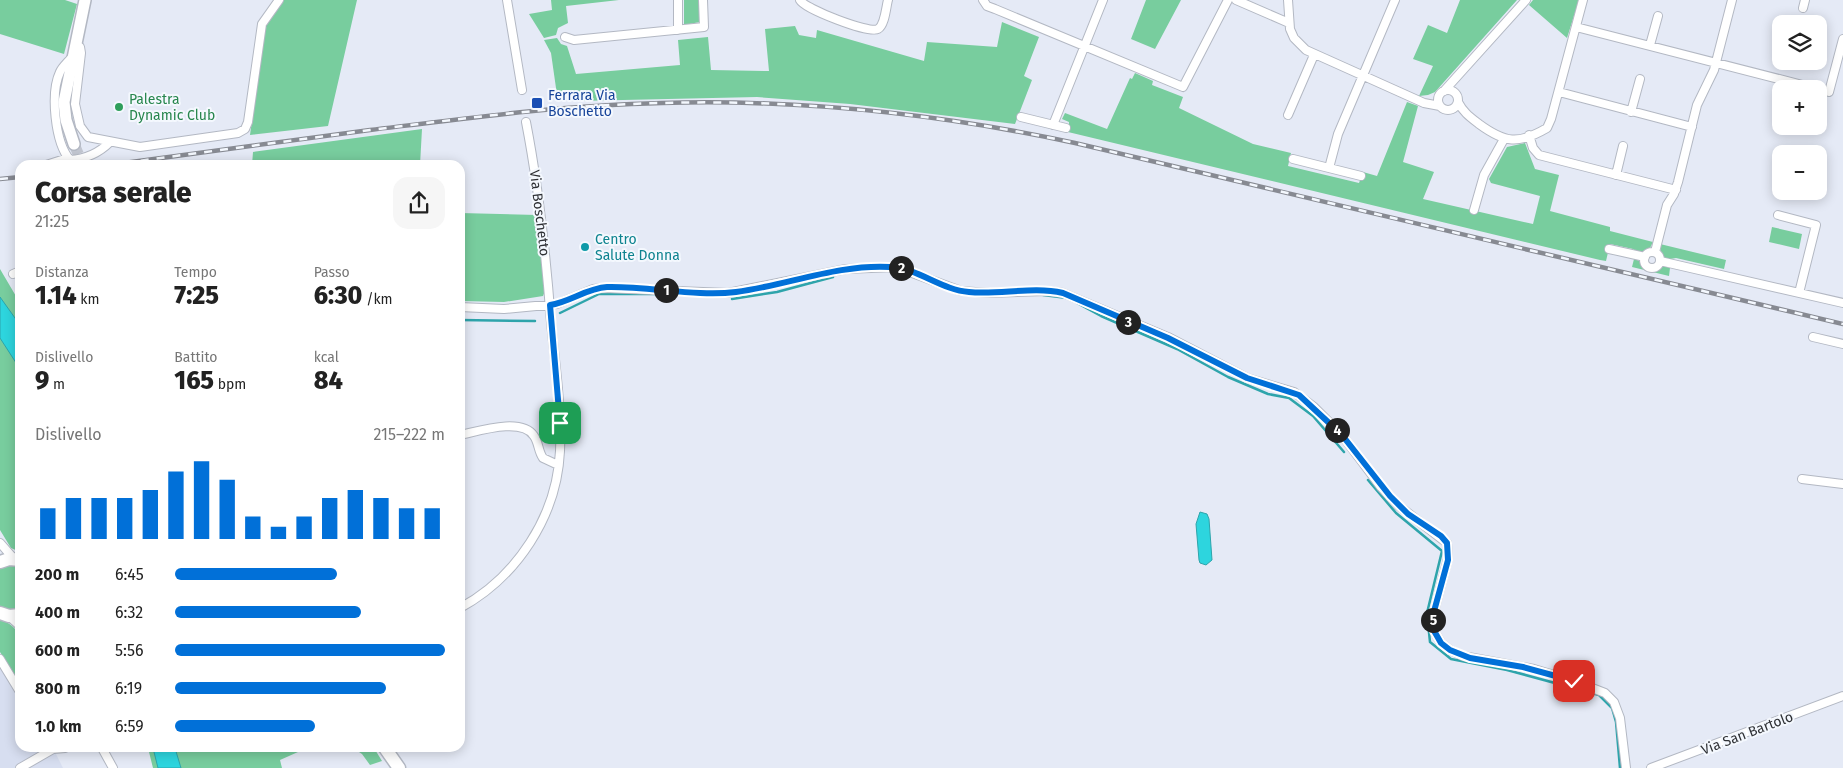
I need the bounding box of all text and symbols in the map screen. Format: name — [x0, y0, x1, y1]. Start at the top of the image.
map controls — [1772, 15, 1827, 200]
button: layers — [1772, 15, 1827, 70]
button: + — [1772, 80, 1827, 135]
place label: Ferrara Via Boschetto — [548, 87, 616, 120]
place label: Palestra Dynamic Club — [129, 91, 215, 124]
marker: Ferrara Via Boschetto — [530, 96, 544, 110]
marker: Palestra Dynamic Club — [113, 101, 125, 113]
button: − — [1772, 145, 1827, 200]
street label: Via Boschetto — [526, 169, 553, 257]
text: Corsa serale — [35, 176, 192, 209]
button: share — [393, 177, 445, 229]
text: 21:25 — [35, 212, 69, 231]
place label: Centro Salute Donna — [595, 231, 680, 264]
marker: Centro Salute Donna — [579, 241, 591, 253]
pin: 2 — [888, 256, 914, 280]
text: 2 — [898, 260, 905, 277]
text: Distanza — [35, 264, 89, 281]
text: Tempo — [174, 264, 217, 281]
text: Passo — [314, 264, 350, 281]
pin: 1 — [654, 278, 678, 302]
text: 1.14 — [35, 281, 77, 311]
text: 7:25 — [174, 281, 219, 311]
text: 6:30 — [314, 281, 362, 311]
text: 1 — [663, 282, 670, 299]
text: km — [77, 291, 99, 308]
text: /km — [362, 291, 393, 308]
pin: 3 — [1116, 310, 1140, 334]
text: 3 — [1125, 314, 1132, 331]
text: Dislivello — [35, 349, 93, 366]
text: Battito — [174, 349, 218, 366]
text: kcal — [314, 349, 339, 366]
text: 9 — [35, 366, 49, 396]
text: 165 — [174, 366, 214, 396]
text: 84 — [314, 366, 343, 396]
text: m — [49, 376, 65, 393]
text: bpm — [214, 376, 246, 393]
pin — [539, 402, 581, 444]
icon: arrive — [546, 409, 574, 437]
pin: 4 — [1324, 418, 1350, 442]
text: 4 — [1334, 422, 1341, 439]
text: Dislivello — [35, 425, 102, 444]
text: 215–222 m — [373, 425, 445, 444]
text: 200 m — [35, 565, 79, 584]
text: 6:45 — [115, 565, 144, 584]
text: 400 m — [35, 603, 80, 622]
text: 6:32 — [115, 603, 143, 622]
pin: 5 — [1420, 608, 1446, 632]
text: 5 — [1430, 612, 1437, 629]
text: 600 m — [35, 641, 80, 660]
text: 5:56 — [115, 641, 143, 660]
pin — [1553, 660, 1595, 702]
icon: check — [1560, 667, 1588, 695]
text: 800 m — [35, 679, 80, 698]
text: 6:19 — [115, 679, 142, 698]
street label: Via San Bartolo — [1699, 708, 1795, 759]
text: 1.0 km — [35, 717, 82, 736]
text: 6:59 — [115, 717, 144, 736]

